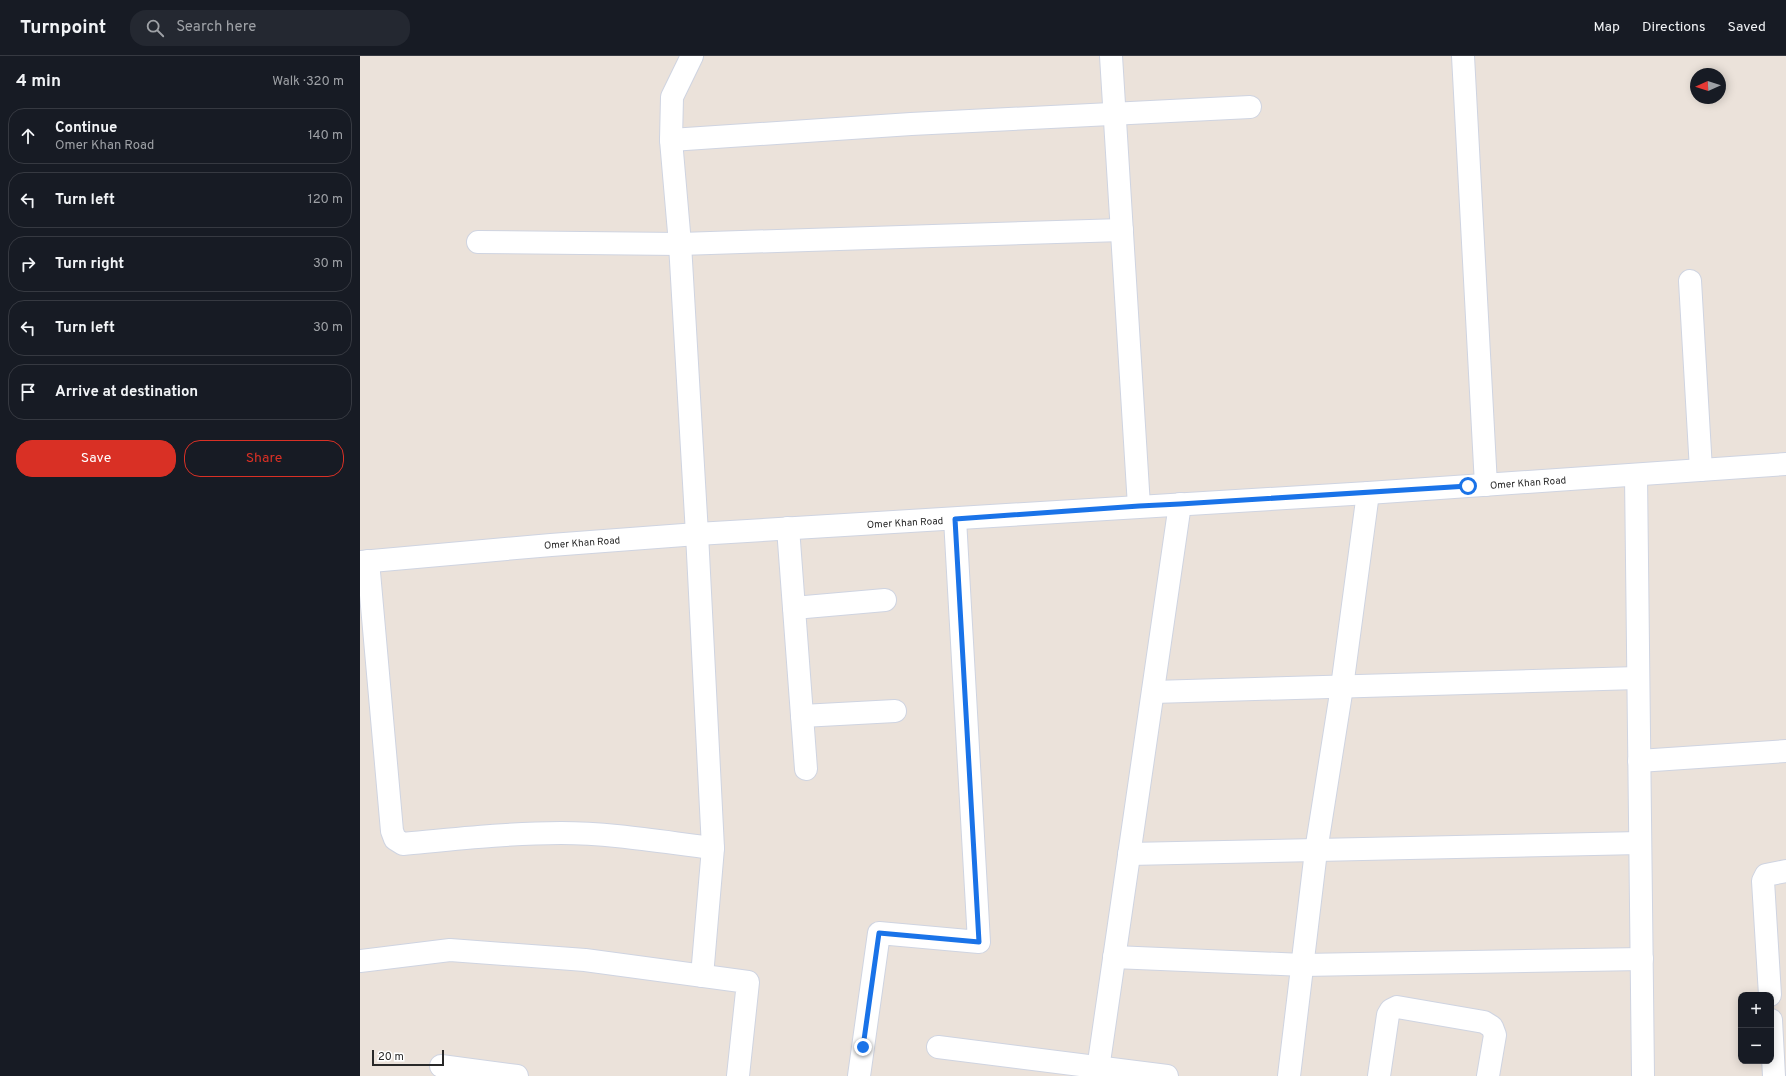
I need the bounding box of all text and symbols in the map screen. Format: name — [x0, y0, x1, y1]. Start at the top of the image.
search box — [130, 10, 410, 46]
text: Turnpoint — [20, 16, 106, 40]
icon: search — [144, 17, 166, 39]
text: Search here — [176, 18, 256, 37]
text: Map — [1594, 19, 1620, 36]
text: Directions — [1642, 19, 1706, 36]
text: Saved — [1728, 19, 1766, 36]
north arrow — [1690, 68, 1726, 104]
text: 4 min — [16, 71, 61, 93]
text: Walk · 320 m — [272, 74, 344, 90]
text: Continue — [55, 119, 117, 138]
icon: ahead — [17, 125, 39, 147]
text: 140 m — [308, 128, 343, 144]
text: Omer Khan Road — [55, 138, 154, 154]
icon: left — [17, 189, 39, 211]
text: Turn left — [55, 191, 115, 210]
text: 120 m — [308, 192, 343, 208]
icon: right — [17, 253, 39, 275]
text: Turn right — [55, 255, 124, 274]
text: 30 m — [313, 256, 343, 272]
icon: left — [17, 317, 39, 339]
text: Turn left — [55, 319, 115, 338]
text: 30 m — [313, 320, 343, 336]
icon: arrive — [17, 381, 39, 403]
text: Arrive at destination — [55, 383, 198, 402]
button: Save — [16, 440, 176, 477]
button: Share — [184, 440, 344, 477]
street label: Omer Khan Road — [1490, 474, 1567, 493]
route start — [1459, 477, 1477, 495]
street label: Omer Khan Road — [867, 515, 944, 532]
street label: Omer Khan Road — [544, 534, 621, 553]
map controls — [1738, 992, 1774, 1064]
button: + — [1738, 992, 1774, 1028]
button: − — [1738, 1028, 1774, 1064]
route end — [854, 1038, 872, 1056]
scale bar — [372, 1048, 444, 1067]
text: 20 m — [378, 1050, 404, 1064]

